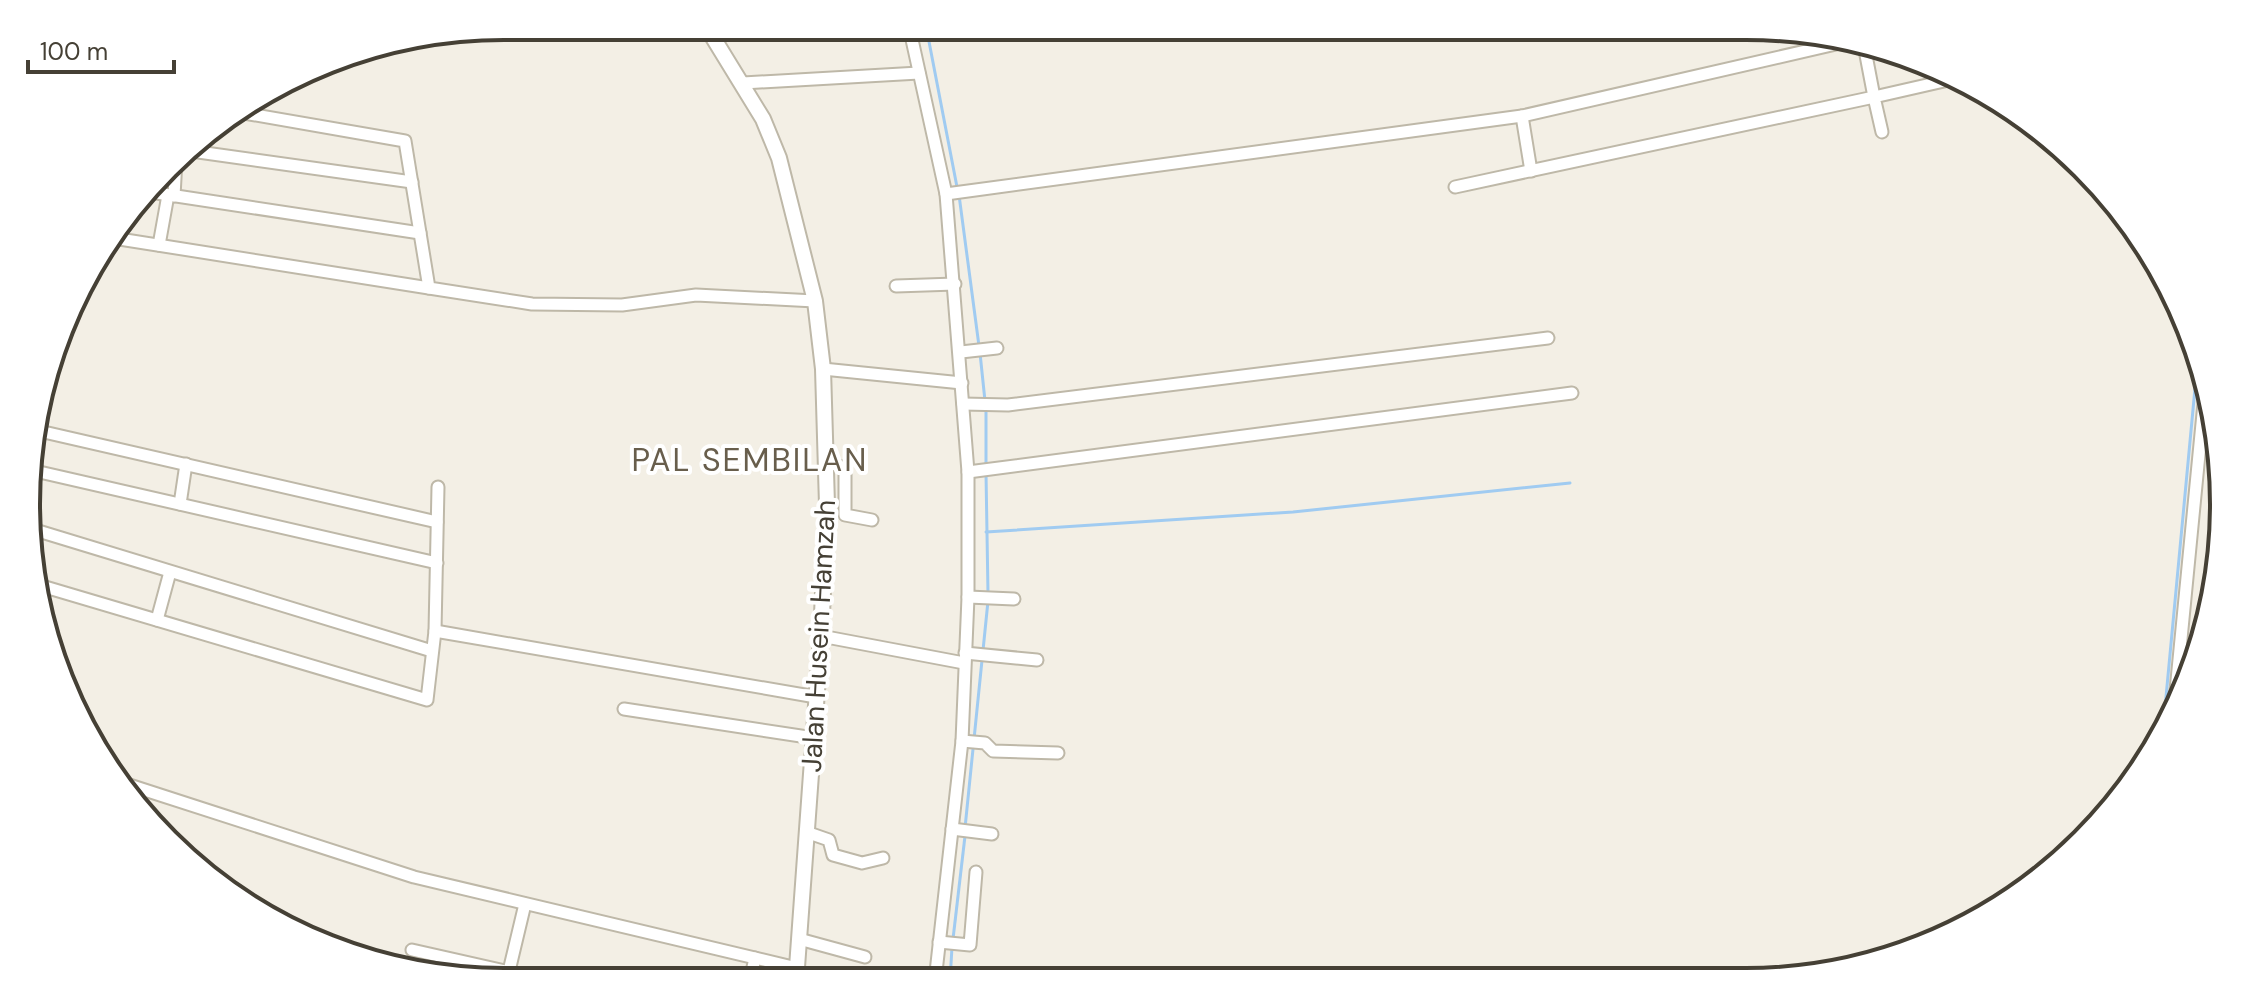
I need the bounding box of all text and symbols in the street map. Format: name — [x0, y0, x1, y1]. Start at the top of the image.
scale bar — [28, 24, 174, 74]
text: 100 m — [40, 36, 108, 67]
district label: PAL SEMBILAN — [632, 439, 868, 481]
street label: Jalan Husein Hamzah — [793, 499, 844, 773]

